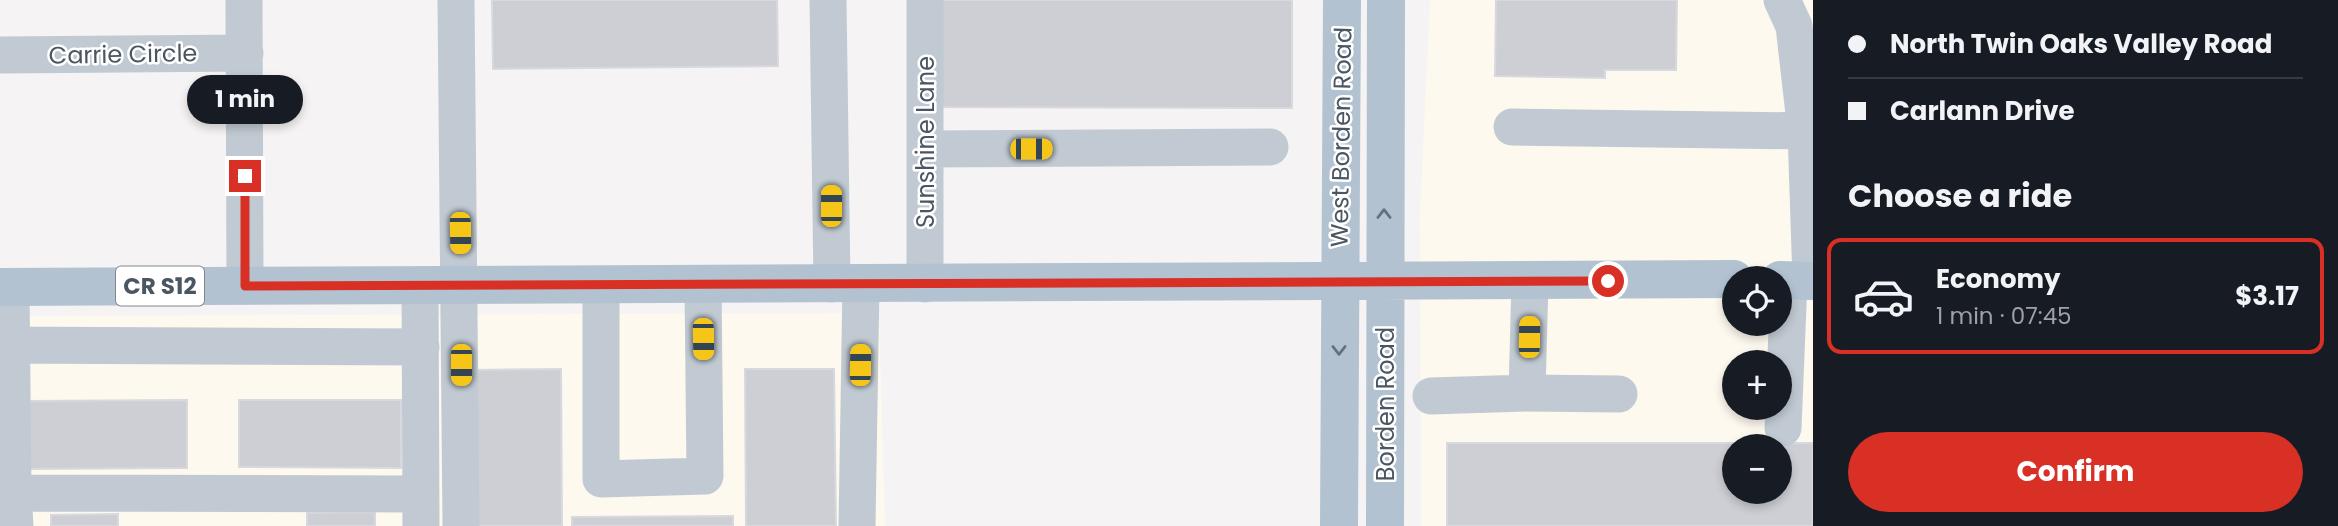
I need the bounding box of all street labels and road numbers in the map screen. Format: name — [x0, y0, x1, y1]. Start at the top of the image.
street label: West Borden Road — [1323, 27, 1359, 247]
street label: Carrie Circle — [48, 36, 198, 72]
street label: Sunshine Lane — [909, 56, 942, 228]
road number: CR S12 — [116, 266, 204, 306]
street label: Borden Road — [1369, 327, 1402, 481]

